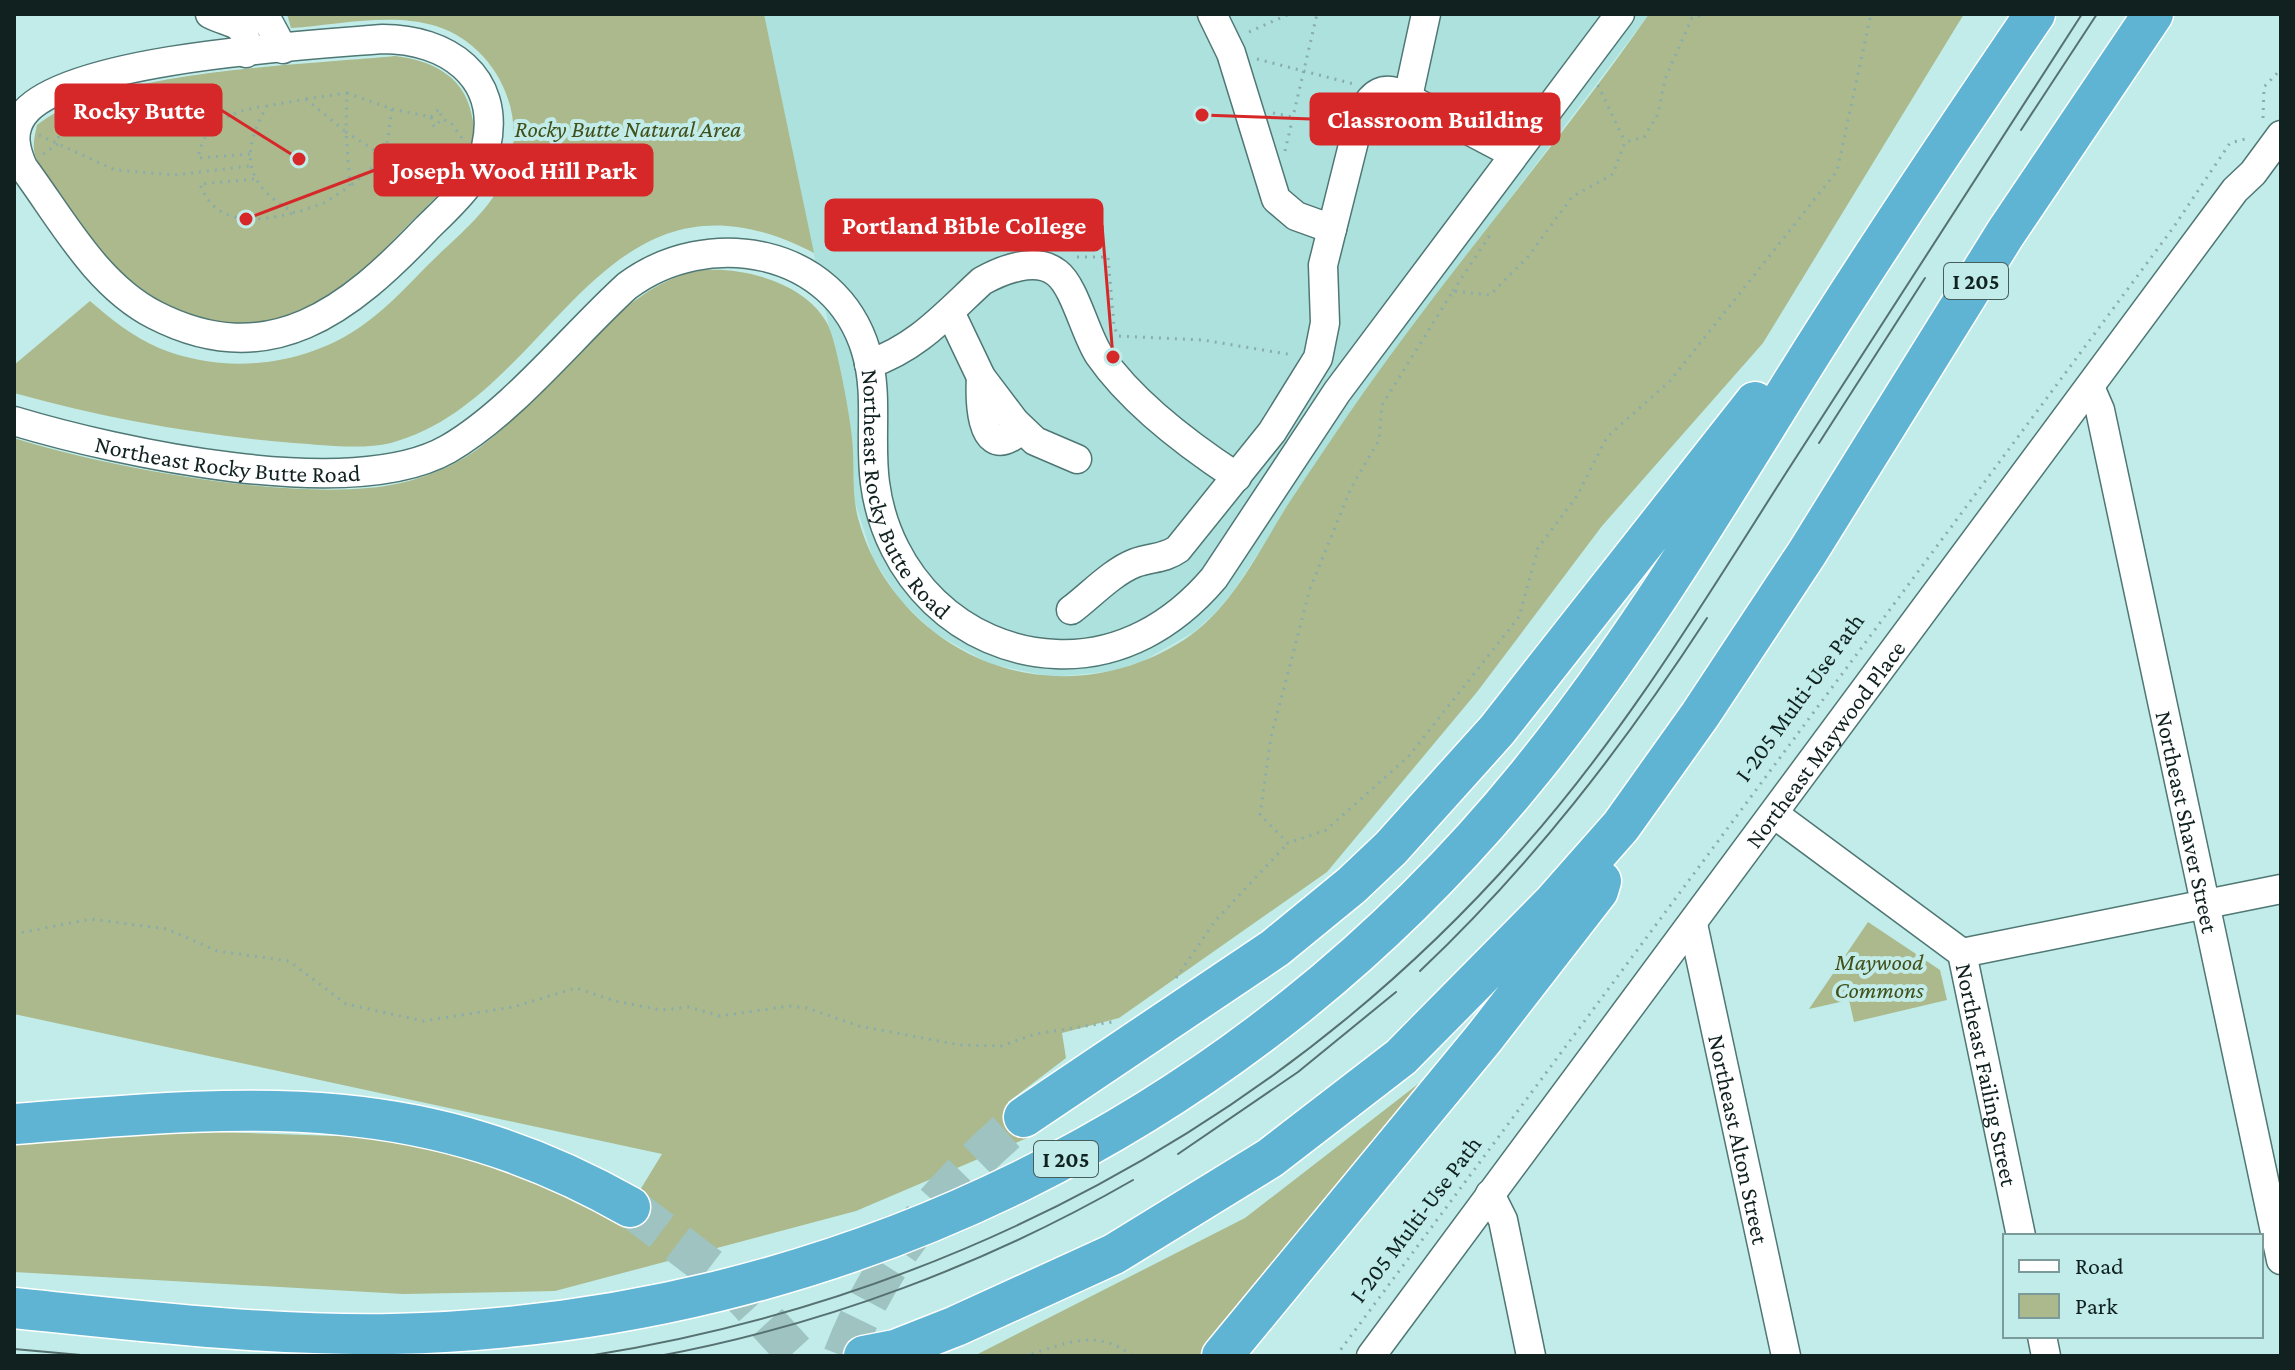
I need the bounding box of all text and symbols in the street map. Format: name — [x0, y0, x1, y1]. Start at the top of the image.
callout: Rocky Butte — [56, 85, 221, 135]
callout: Classroom Building — [1311, 94, 1559, 144]
text: Rocky Butte — [73, 96, 205, 125]
text: Classroom Building — [1327, 105, 1543, 134]
park label: Rocky Butte Natural Area — [515, 115, 741, 142]
callout: Joseph Wood Hill Park — [375, 145, 652, 195]
text: Joseph Wood Hill Park — [388, 156, 637, 185]
callout: Portland Bible College — [826, 200, 1102, 250]
text: Portland Bible College — [842, 211, 1086, 240]
road number: I 205 — [1944, 263, 2008, 299]
street label: Northeast Rocky Butte Road — [857, 368, 957, 624]
street label: Northeast Rocky Butte Road — [92, 429, 361, 487]
street label: I-205 Multi-Use Path — [1729, 608, 1869, 786]
street label: Northeast Maywood Place — [1739, 635, 1910, 853]
street label: Northeast Shaver Street — [2151, 708, 2225, 936]
park label: Maywood Commons — [1834, 948, 1924, 1003]
street label: Northeast Failing Street — [1951, 961, 2024, 1189]
street label: Northeast Alton Street — [1704, 1032, 1775, 1247]
street label: I-205 Multi-Use Path — [1344, 1130, 1486, 1307]
road number: I 205 — [1034, 1141, 1098, 1177]
legend — [2003, 1234, 2263, 1338]
text: Road — [2075, 1252, 2124, 1279]
text: Park — [2075, 1292, 2118, 1319]

